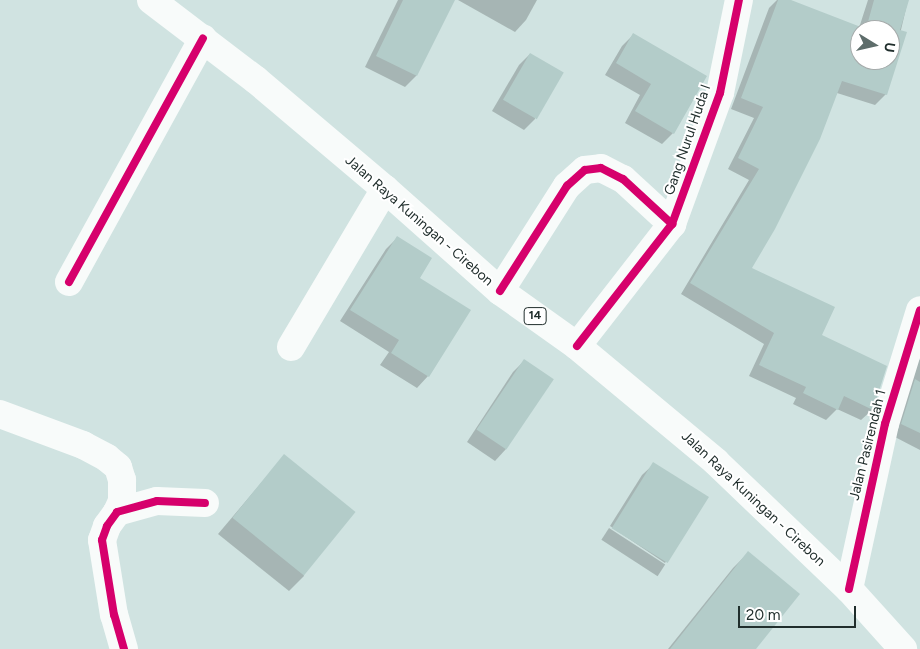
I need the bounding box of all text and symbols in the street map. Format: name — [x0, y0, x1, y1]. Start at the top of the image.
north arrow — [850, 20, 900, 70]
text: U — [880, 41, 898, 53]
street label: Gang Nurul Huda I — [661, 82, 715, 198]
street label: Jalan Raya Kuningan - Cirebon — [342, 152, 496, 290]
road number: 14 — [522, 306, 548, 326]
street label: Jalan Pasirendah 1 — [846, 388, 890, 502]
street label: Jalan Raya Kuningan - Cirebon — [678, 428, 828, 570]
scale bar — [740, 596, 858, 628]
text: 20 m — [746, 606, 780, 624]

